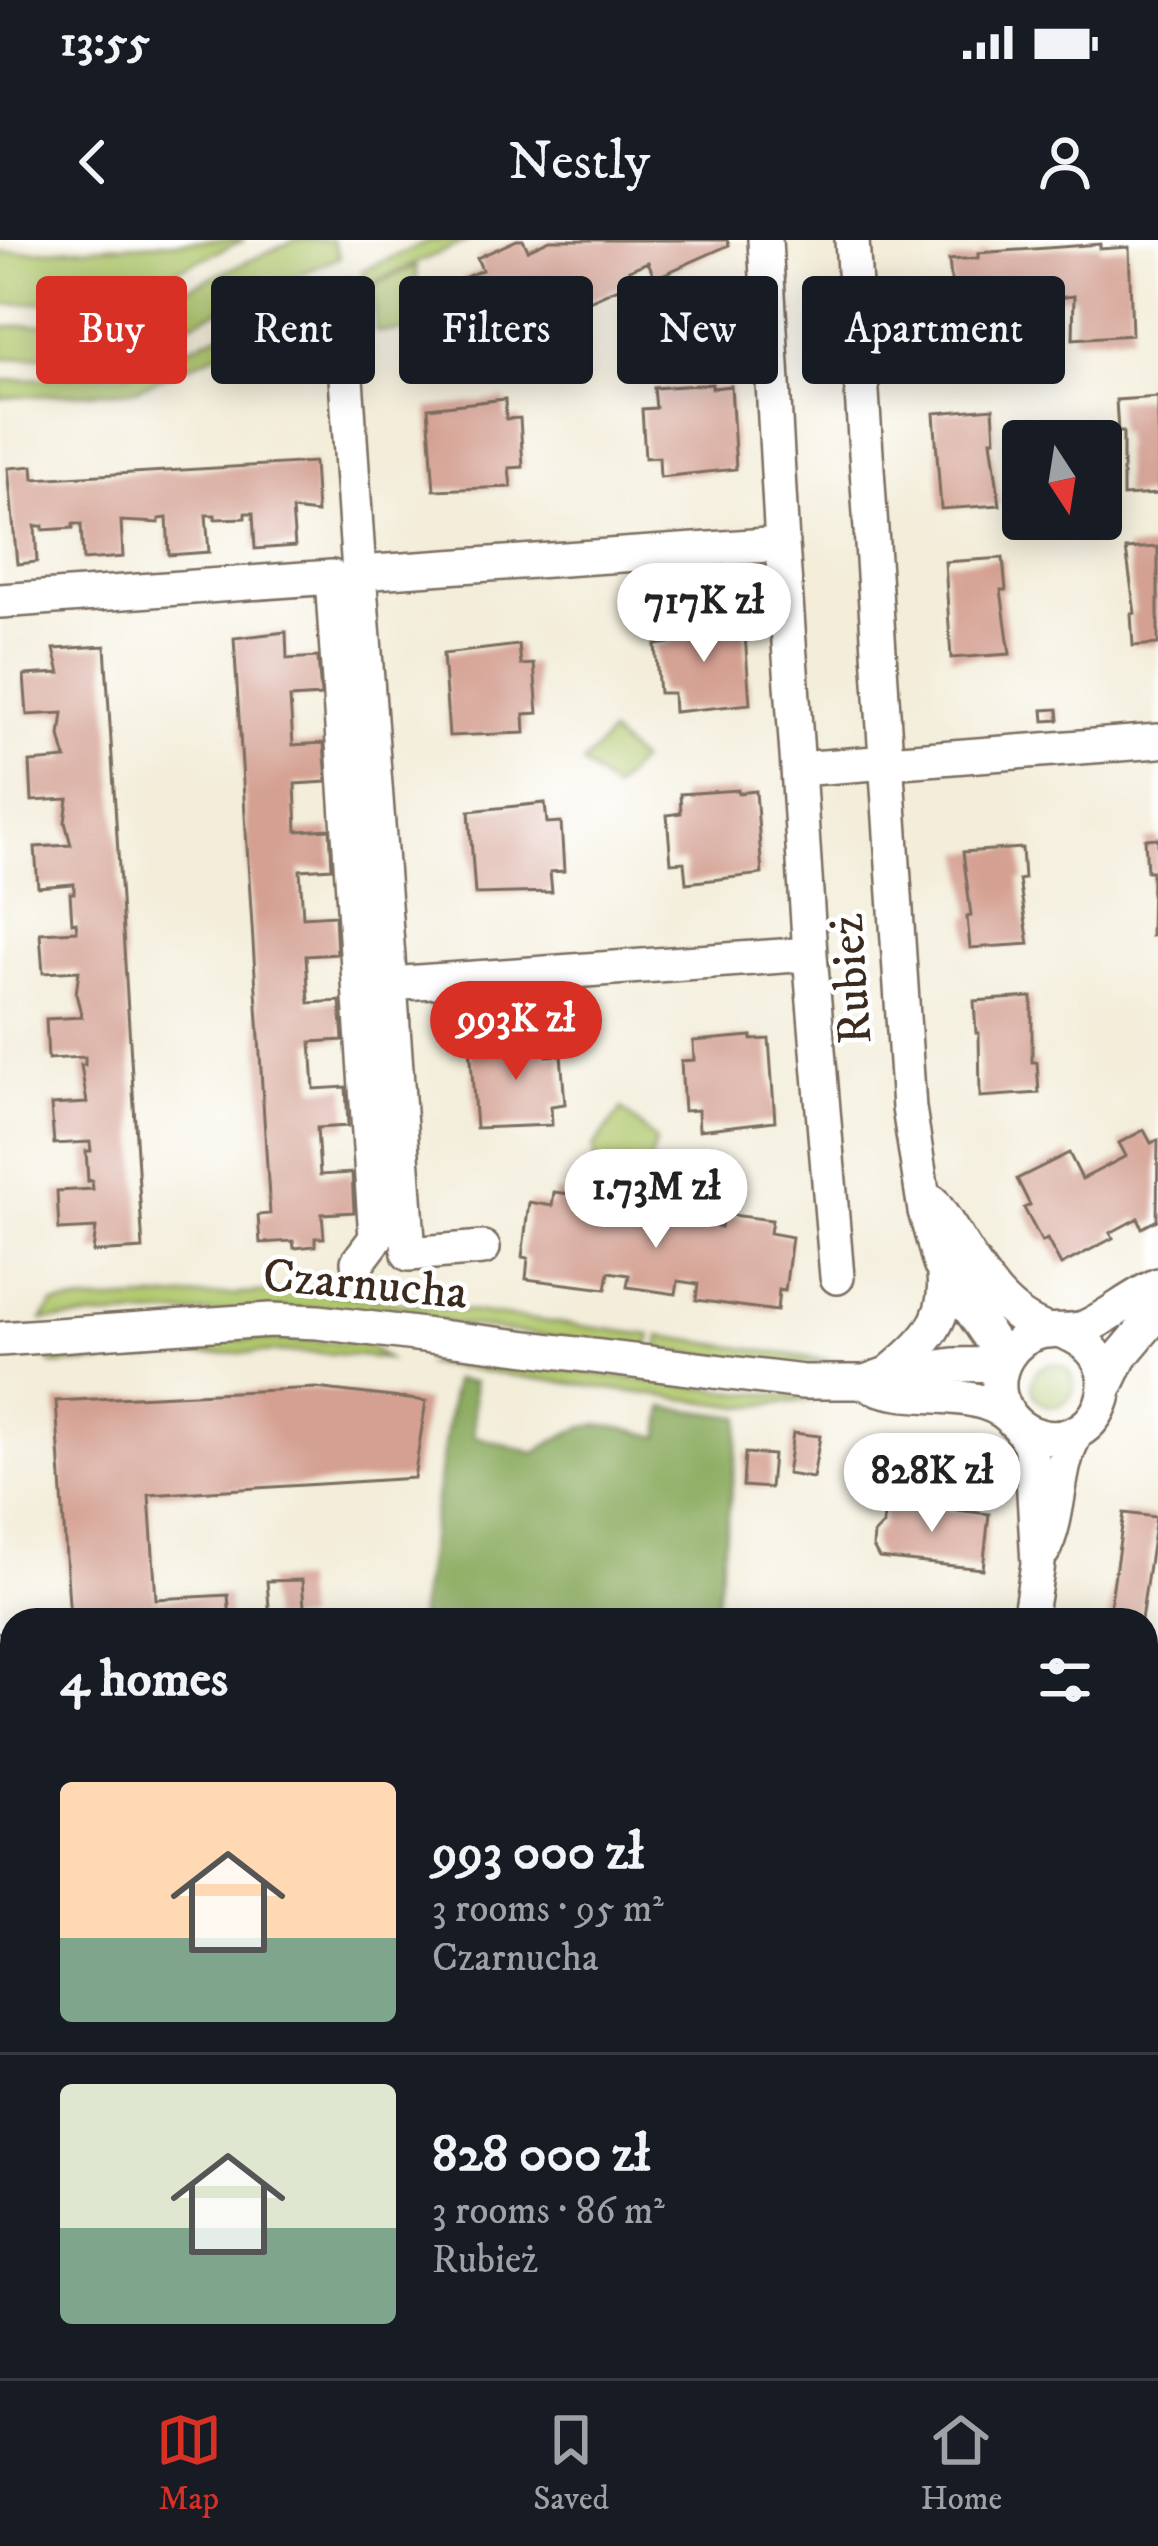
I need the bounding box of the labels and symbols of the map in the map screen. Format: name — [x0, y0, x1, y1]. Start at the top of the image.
north arrow — [1002, 420, 1122, 540]
pin: 717K zł — [593, 563, 815, 665]
street label: Rubież — [818, 912, 886, 1046]
pin: 993K zł — [405, 981, 627, 1083]
pin: 1.73M zł — [532, 1149, 780, 1251]
street label: Czarnucha — [260, 1246, 470, 1324]
pin: 828K zł — [821, 1433, 1043, 1535]

